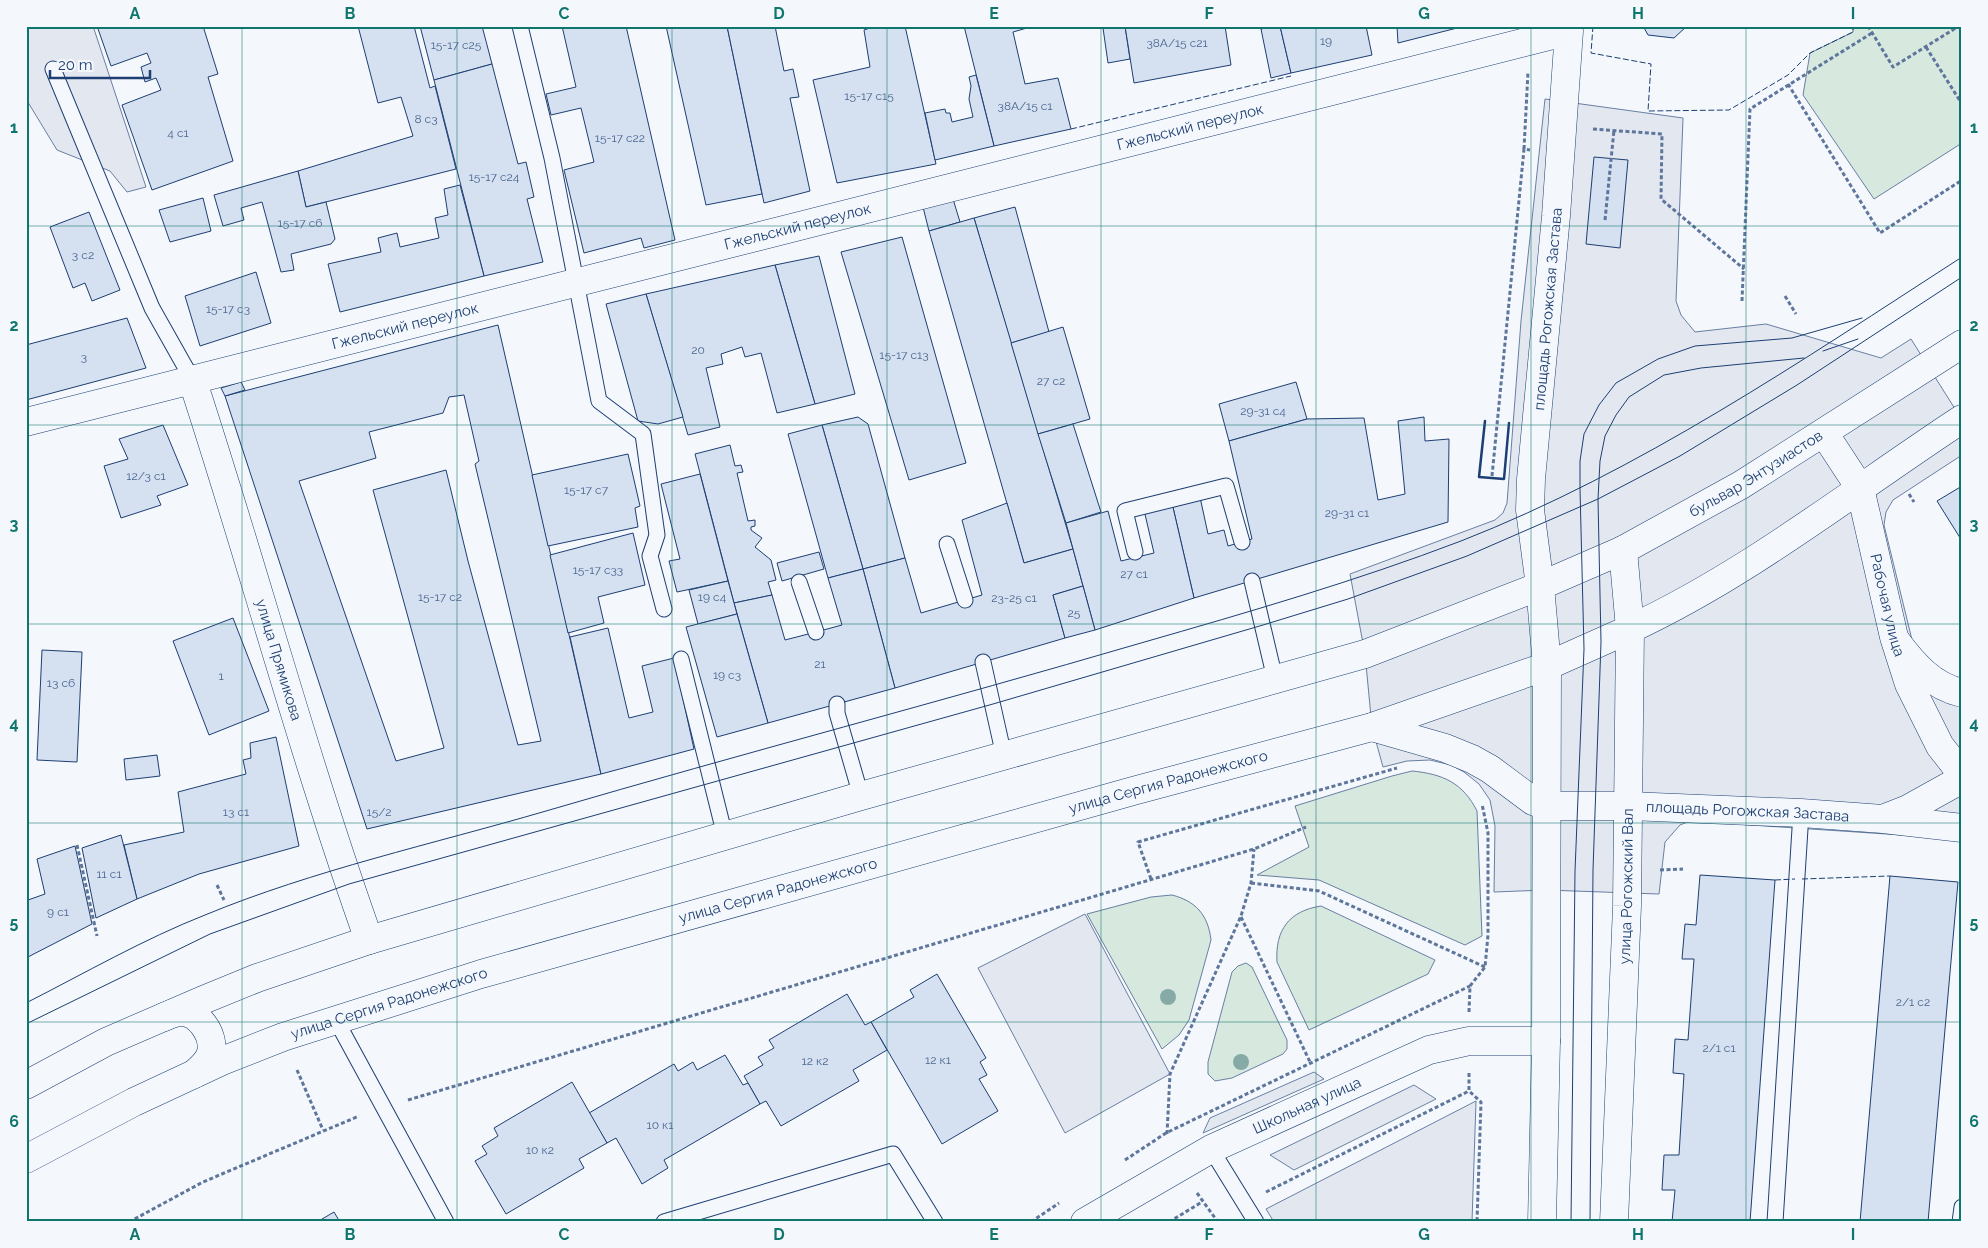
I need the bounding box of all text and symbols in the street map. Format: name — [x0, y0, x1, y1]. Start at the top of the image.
text: A — [130, 4, 141, 23]
text: B — [345, 4, 356, 23]
text: C — [559, 4, 570, 23]
text: D — [773, 4, 785, 23]
text: E — [989, 4, 999, 23]
text: F — [1204, 4, 1214, 23]
text: G — [1418, 4, 1430, 23]
text: H — [1632, 4, 1644, 23]
text: I — [1851, 4, 1855, 23]
house number: 19 — [1320, 34, 1332, 48]
house number: 38А/15 с21 — [1146, 36, 1208, 50]
house number: 15-17 с25 — [431, 38, 482, 52]
scale bar — [50, 48, 150, 80]
text: 20 m — [58, 56, 93, 74]
house number: 15-17 с15 — [844, 89, 894, 103]
house number: 38А/15 с1 — [998, 99, 1052, 113]
street label: Гжельский переулок — [1115, 100, 1266, 154]
house number: 8 с3 — [414, 112, 438, 126]
text: 1 — [10, 118, 18, 137]
text: 1 — [1970, 118, 1978, 137]
house number: 4 с1 — [167, 126, 189, 140]
house number: 15-17 с22 — [595, 131, 645, 145]
house number: 15-17 с24 — [469, 170, 520, 184]
street label: Гжельский переулок — [722, 199, 873, 254]
street label: площадь Рогожская Застава — [1530, 207, 1566, 411]
house number: 15-17 с6 — [278, 216, 323, 230]
house number: 3 с2 — [72, 248, 94, 262]
street label: Гжельский переулок — [330, 299, 480, 353]
house number: 15-17 с3 — [206, 302, 250, 316]
text: 2 — [9, 316, 19, 335]
text: 2 — [1969, 316, 1979, 335]
house number: 20 — [691, 343, 705, 357]
house number: 15-17 с13 — [879, 348, 929, 362]
house number: 3 — [81, 350, 87, 364]
house number: 27 с2 — [1037, 374, 1065, 388]
house number: 29-31 с4 — [1240, 404, 1286, 418]
street label: бульвар Энтузиастов — [1686, 426, 1826, 521]
house number: 12/3 с1 — [126, 469, 166, 483]
house number: 15-17 с7 — [564, 483, 609, 497]
house number: 29-31 с1 — [1325, 506, 1369, 520]
text: 3 — [10, 515, 19, 534]
text: 3 — [1970, 515, 1979, 534]
street label: Рабочая улица — [1866, 552, 1909, 659]
house number: 15-17 с33 — [573, 563, 623, 577]
house number: 27 с1 — [1120, 567, 1148, 581]
house number: 15-17 с2 — [418, 590, 462, 604]
house number: 19 с4 — [698, 590, 727, 604]
house number: 23-25 с1 — [991, 591, 1037, 605]
street label: улица Прямикова — [252, 597, 306, 723]
house number: 25 — [1068, 606, 1081, 620]
house number: 21 — [814, 657, 826, 671]
house number: 19 с3 — [713, 668, 741, 682]
house number: 1 — [218, 669, 224, 683]
house number: 13 с6 — [47, 676, 75, 690]
text: 4 — [9, 714, 19, 733]
text: 4 — [1969, 714, 1979, 733]
street label: улица Сергия Радонежского — [1067, 746, 1270, 818]
street label: площадь Рогожская Застава — [1646, 798, 1850, 826]
house number: 13 с1 — [223, 805, 249, 819]
house number: 15/2 — [367, 805, 391, 819]
street label: улица Рогожский Вал — [1616, 808, 1637, 965]
street label: улица Сергия Радонежского — [677, 854, 879, 927]
house number: 11 с1 — [96, 867, 122, 881]
house number: 9 с1 — [47, 905, 69, 919]
text: 5 — [10, 913, 19, 932]
text: 5 — [1970, 913, 1979, 932]
street label: улица Сергия Радонежского — [288, 964, 489, 1043]
house number: 2/1 с2 — [1896, 995, 1930, 1009]
house number: 2/1 с1 — [1702, 1041, 1736, 1055]
house number: 12 к1 — [925, 1053, 951, 1067]
house number: 12 к2 — [802, 1054, 828, 1068]
street label: Школьная улица — [1250, 1073, 1364, 1138]
text: 6 — [9, 1112, 19, 1131]
text: 6 — [1969, 1112, 1979, 1131]
house number: 10 к1 — [647, 1118, 673, 1132]
house number: 10 к2 — [526, 1143, 554, 1157]
text: A — [130, 1225, 141, 1244]
text: B — [345, 1225, 356, 1244]
text: C — [559, 1225, 570, 1244]
text: D — [773, 1225, 785, 1244]
text: E — [989, 1225, 999, 1244]
text: F — [1204, 1225, 1214, 1244]
text: G — [1418, 1225, 1430, 1244]
text: H — [1632, 1225, 1644, 1244]
text: I — [1851, 1225, 1855, 1244]

